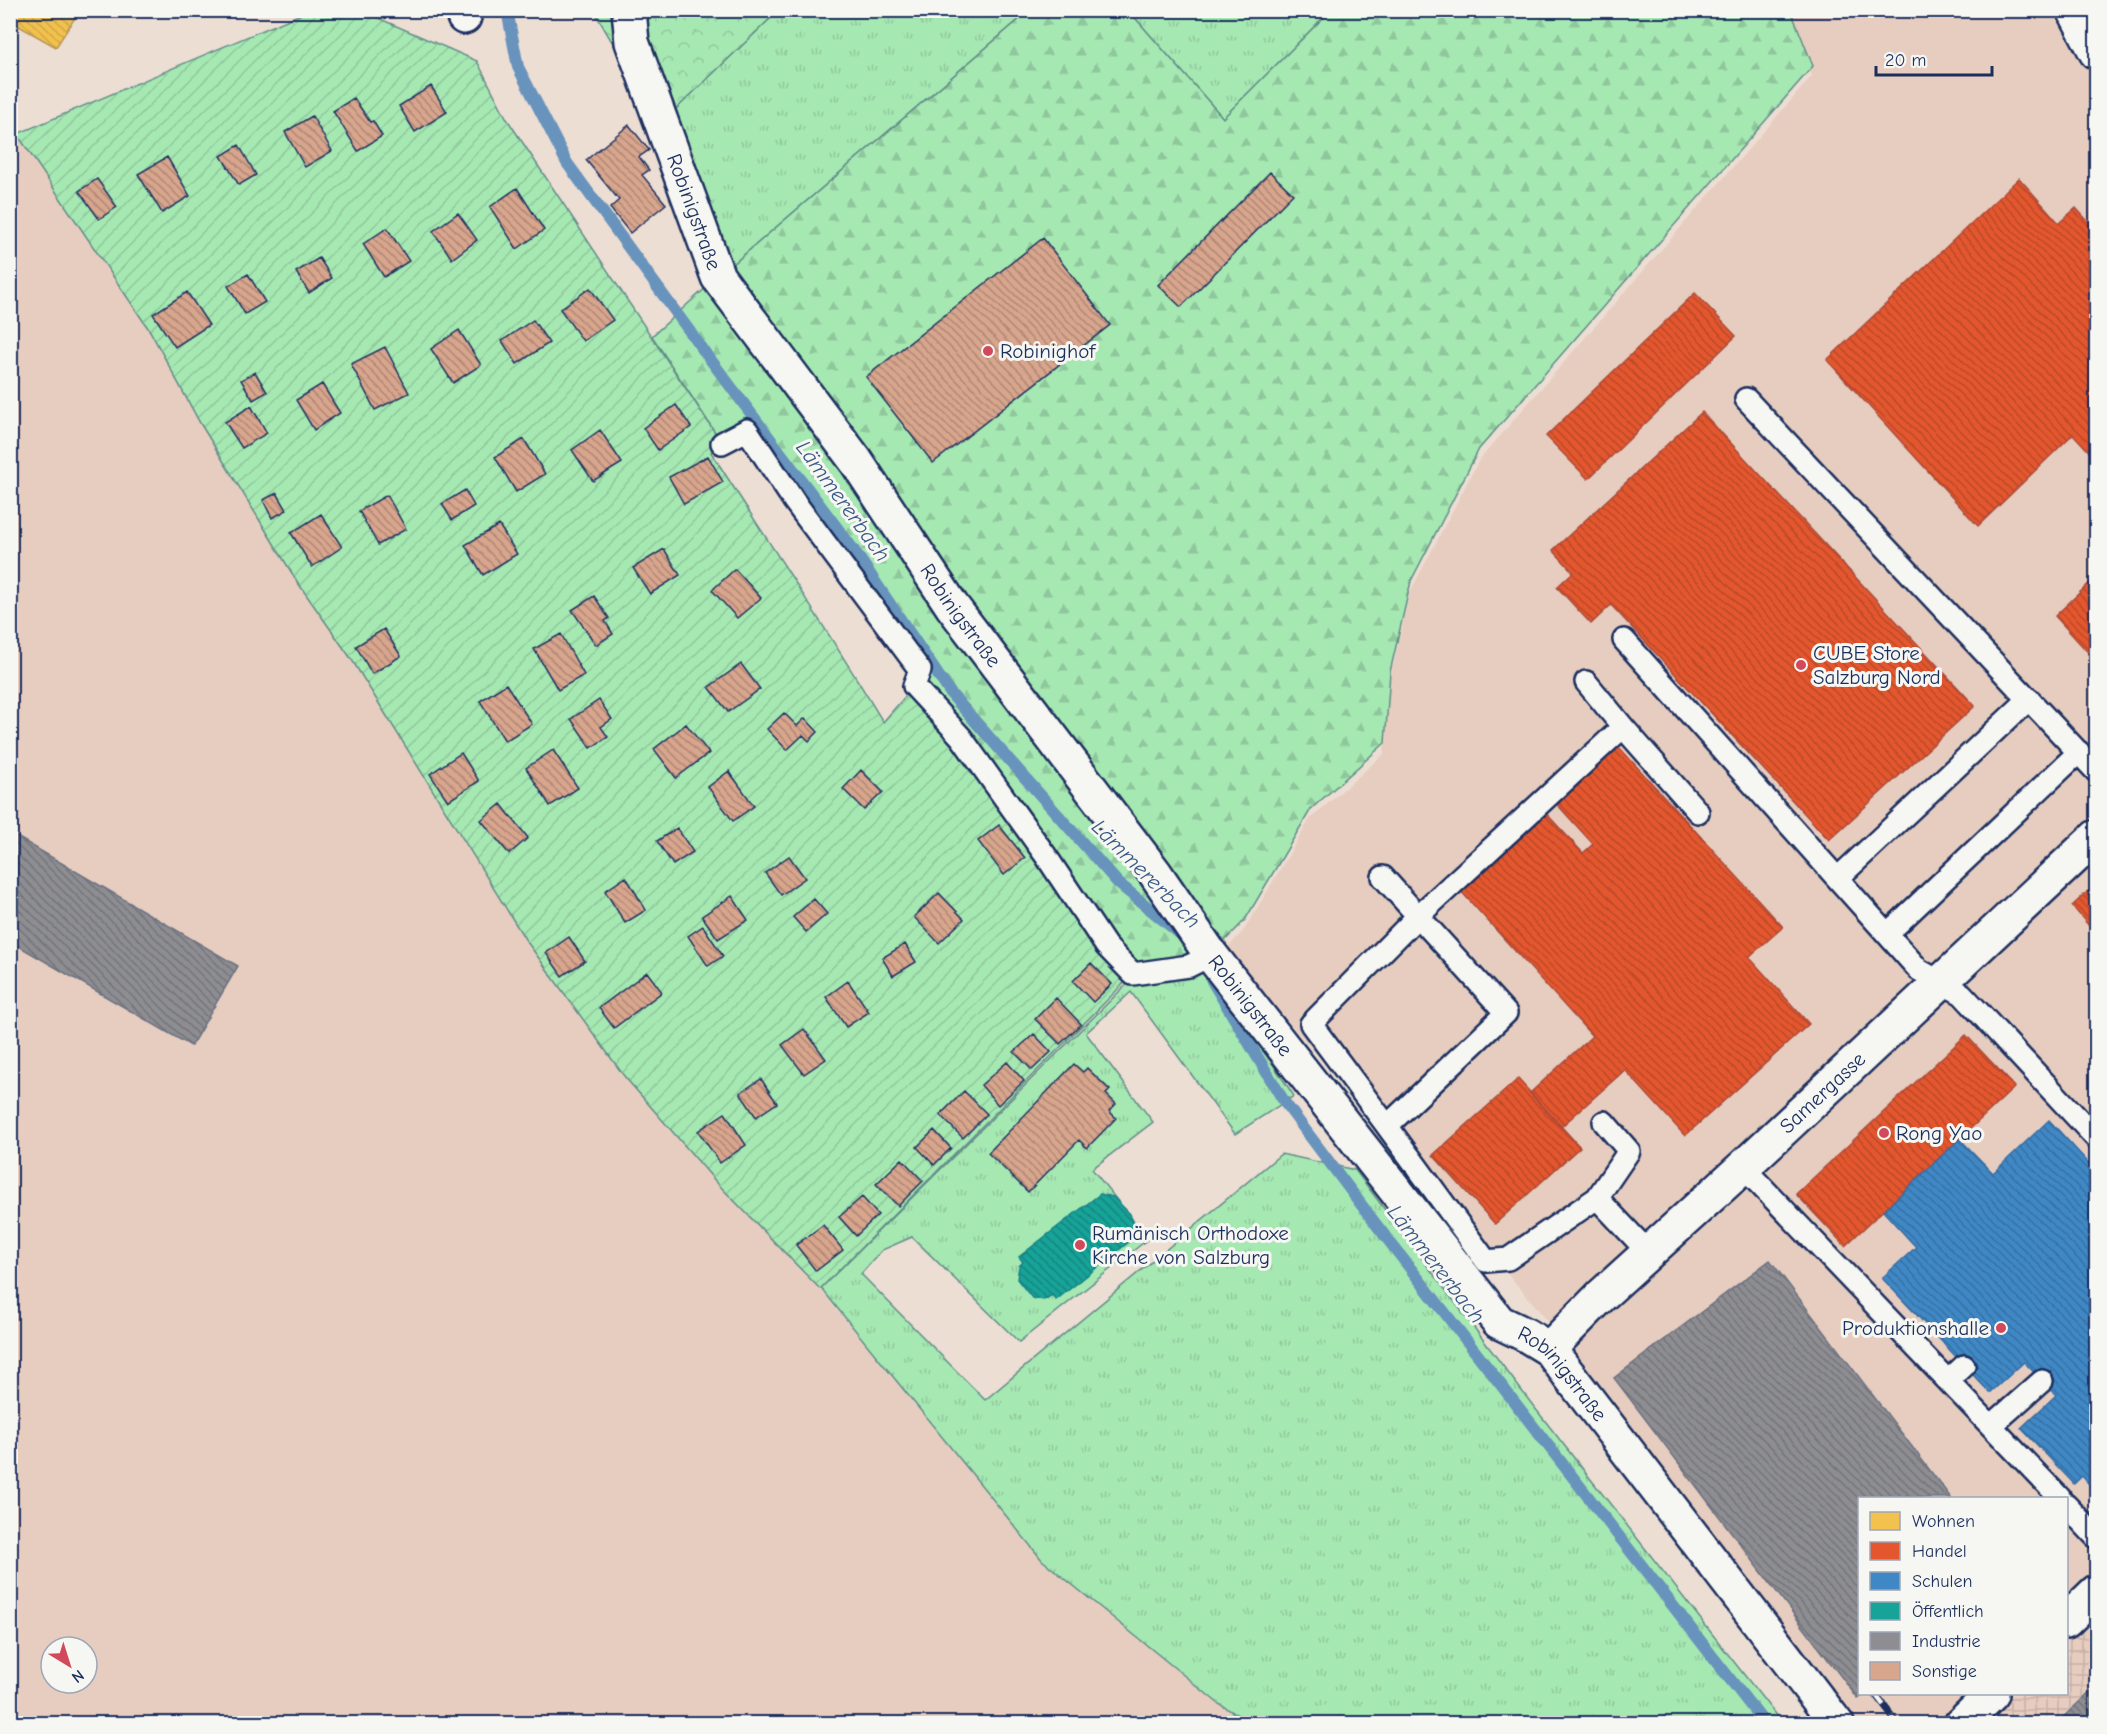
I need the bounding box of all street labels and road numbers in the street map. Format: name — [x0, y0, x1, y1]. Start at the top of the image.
street label: Robinigstraße — [662, 150, 726, 273]
street label: Robinigstraße — [915, 559, 1006, 672]
street label: Robinigstraße — [1203, 950, 1298, 1061]
street label: Samergasse — [1775, 1047, 1870, 1138]
street label: Robinigstraße — [1514, 1321, 1612, 1426]

